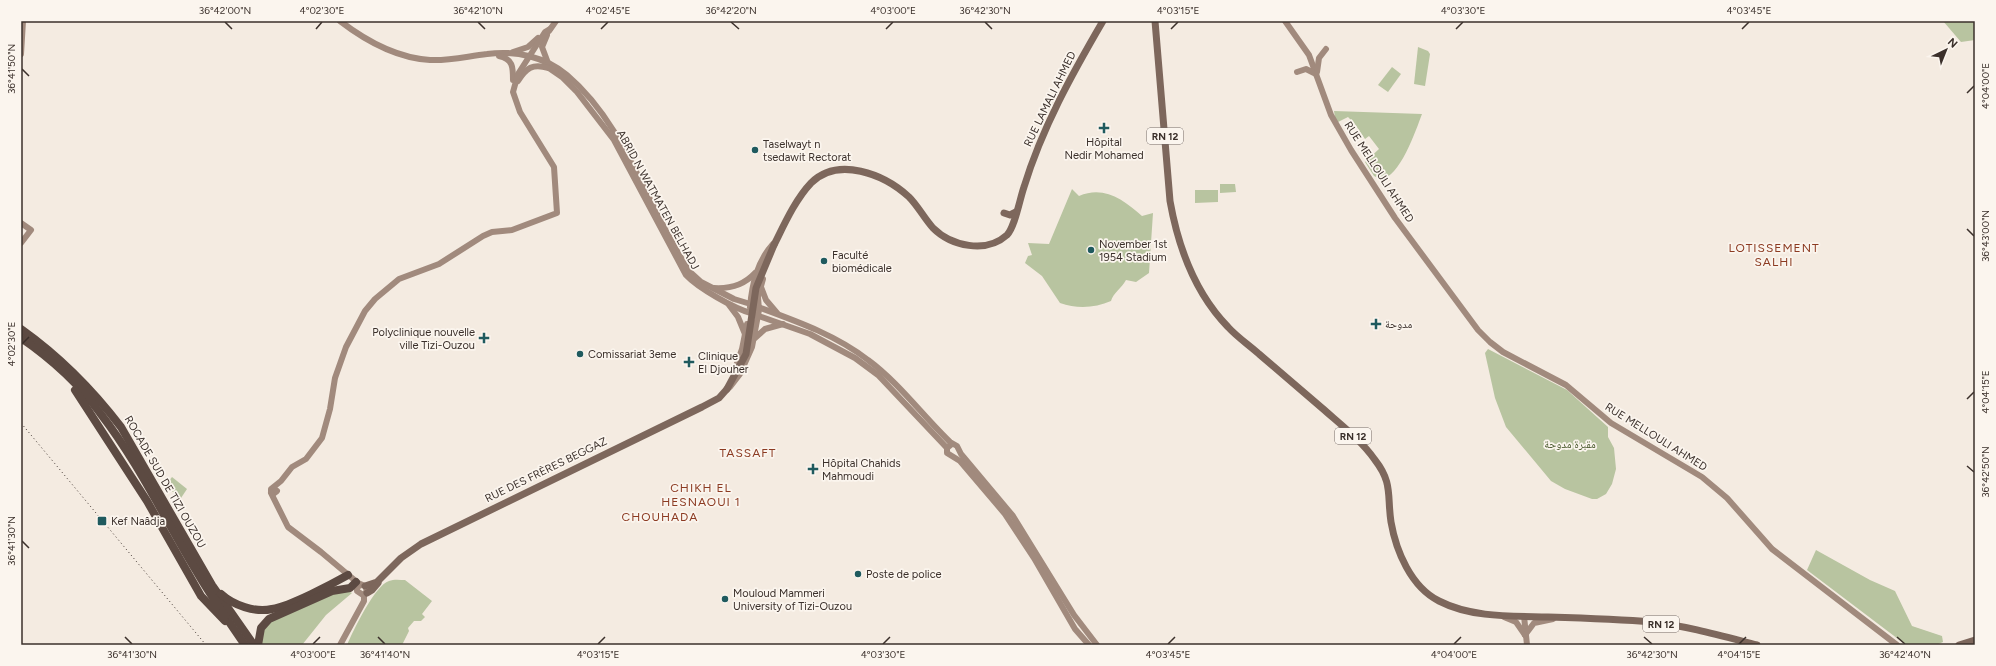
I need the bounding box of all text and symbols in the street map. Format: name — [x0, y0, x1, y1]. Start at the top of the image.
text: 36°42'00"N — [199, 4, 251, 17]
text: 4°02'30"E — [300, 4, 345, 17]
text: 36°42'10"N — [453, 4, 503, 17]
text: 4°02'45"E — [586, 4, 631, 17]
text: 36°42'20"N — [705, 4, 757, 17]
text: 4°03'00"E — [870, 4, 916, 17]
text: 36°42'30"N — [959, 4, 1011, 17]
text: 4°03'15"E — [1157, 4, 1199, 17]
text: 4°03'30"E — [1441, 4, 1485, 17]
text: 4°03'45"E — [1727, 4, 1771, 17]
north arrow — [1926, 30, 1966, 70]
text: N — [1945, 35, 1960, 51]
text: 36°41'50"N — [5, 44, 18, 94]
street label: RUE LAMALI AHMED — [1021, 49, 1079, 149]
text: 4°04'00"E — [1979, 63, 1992, 109]
street label: RUE MELLOULI AHMED — [1341, 119, 1417, 225]
marker: Hôpital Nedir Mohamed — [1098, 122, 1110, 134]
street label: ABRID N WATMATEN BELHADJ — [614, 128, 702, 272]
road number: RN 12 — [1147, 128, 1183, 144]
place label: Hôpital Nedir Mohamed — [1064, 136, 1144, 162]
place label: Taselwayt n tsedawit Rectorat — [763, 138, 851, 164]
marker: Taselwayt n tsedawit Rectorat — [750, 145, 760, 155]
text: 36°43'00"N — [1979, 210, 1992, 262]
place label: November 1st 1954 Stadium — [1099, 238, 1167, 264]
district label: LOTISSEMENT SALHI — [1728, 241, 1820, 269]
marker: November 1st 1954 Stadium — [1086, 245, 1096, 255]
place label: Faculté biomédicale — [832, 249, 892, 275]
marker: Faculté biomédicale — [819, 256, 829, 266]
marker: مدوحة — [1370, 318, 1382, 330]
place label: مدوحة — [1385, 318, 1412, 331]
text: 4°02'30"E — [5, 321, 18, 366]
place label: Polyclinique nouvelle ville Tizi-Ouzou — [372, 326, 475, 352]
marker: Polyclinique nouvelle ville Tizi-Ouzou — [478, 332, 490, 344]
place label: Comissariat 3eme — [588, 348, 676, 361]
marker: Comissariat 3eme — [575, 349, 585, 359]
place label: Clinique El Djouher — [698, 350, 749, 376]
marker: Clinique El Djouher — [683, 356, 695, 368]
text: 4°04'15"E — [1979, 370, 1992, 414]
street label: RUE MELLOULI AHMED — [1603, 400, 1710, 474]
street label: ROCADE SUD DE TIZI OUZOU — [122, 413, 208, 551]
road number: RN 12 — [1335, 428, 1371, 444]
street label: RUE DES FRÈRES BEGGAZ — [482, 434, 609, 505]
park label: مقبرة مدوحة — [1544, 438, 1596, 451]
district label: TASSAFT — [720, 446, 776, 460]
text: 36°42'50"N — [1979, 446, 1992, 498]
place label: Hôpital Chahids Mahmoudi — [822, 457, 901, 483]
marker: Hôpital Chahids Mahmoudi — [807, 463, 819, 475]
district label: CHIKH EL HESNAOUI 1 — [661, 481, 741, 509]
district label: CHOUHADA — [622, 510, 698, 524]
marker: Kef Naâdja — [96, 515, 108, 527]
place label: Kef Naâdja — [111, 515, 165, 528]
text: 36°41'30"N — [5, 516, 18, 566]
place label: Poste de police — [866, 568, 942, 581]
marker: Poste de police — [853, 569, 863, 579]
place label: Mouloud Mammeri University of Tizi-Ouzou — [733, 587, 852, 613]
marker: Mouloud Mammeri University of Tizi-Ouzou — [720, 594, 730, 604]
road number: RN 12 — [1643, 616, 1679, 632]
text: 36°41'30"N — [107, 648, 157, 661]
text: 4°03'00"E — [290, 648, 336, 661]
text: 36°41'40"N — [360, 648, 410, 661]
text: 4°03'15"E — [577, 648, 619, 661]
text: 4°03'30"E — [861, 648, 905, 661]
text: 4°03'45"E — [1146, 648, 1190, 661]
text: 4°04'00"E — [1431, 648, 1477, 661]
text: 36°42'30"N — [1626, 648, 1678, 661]
text: 4°04'15"E — [1717, 648, 1761, 661]
text: 36°42'40"N — [1879, 648, 1931, 661]

